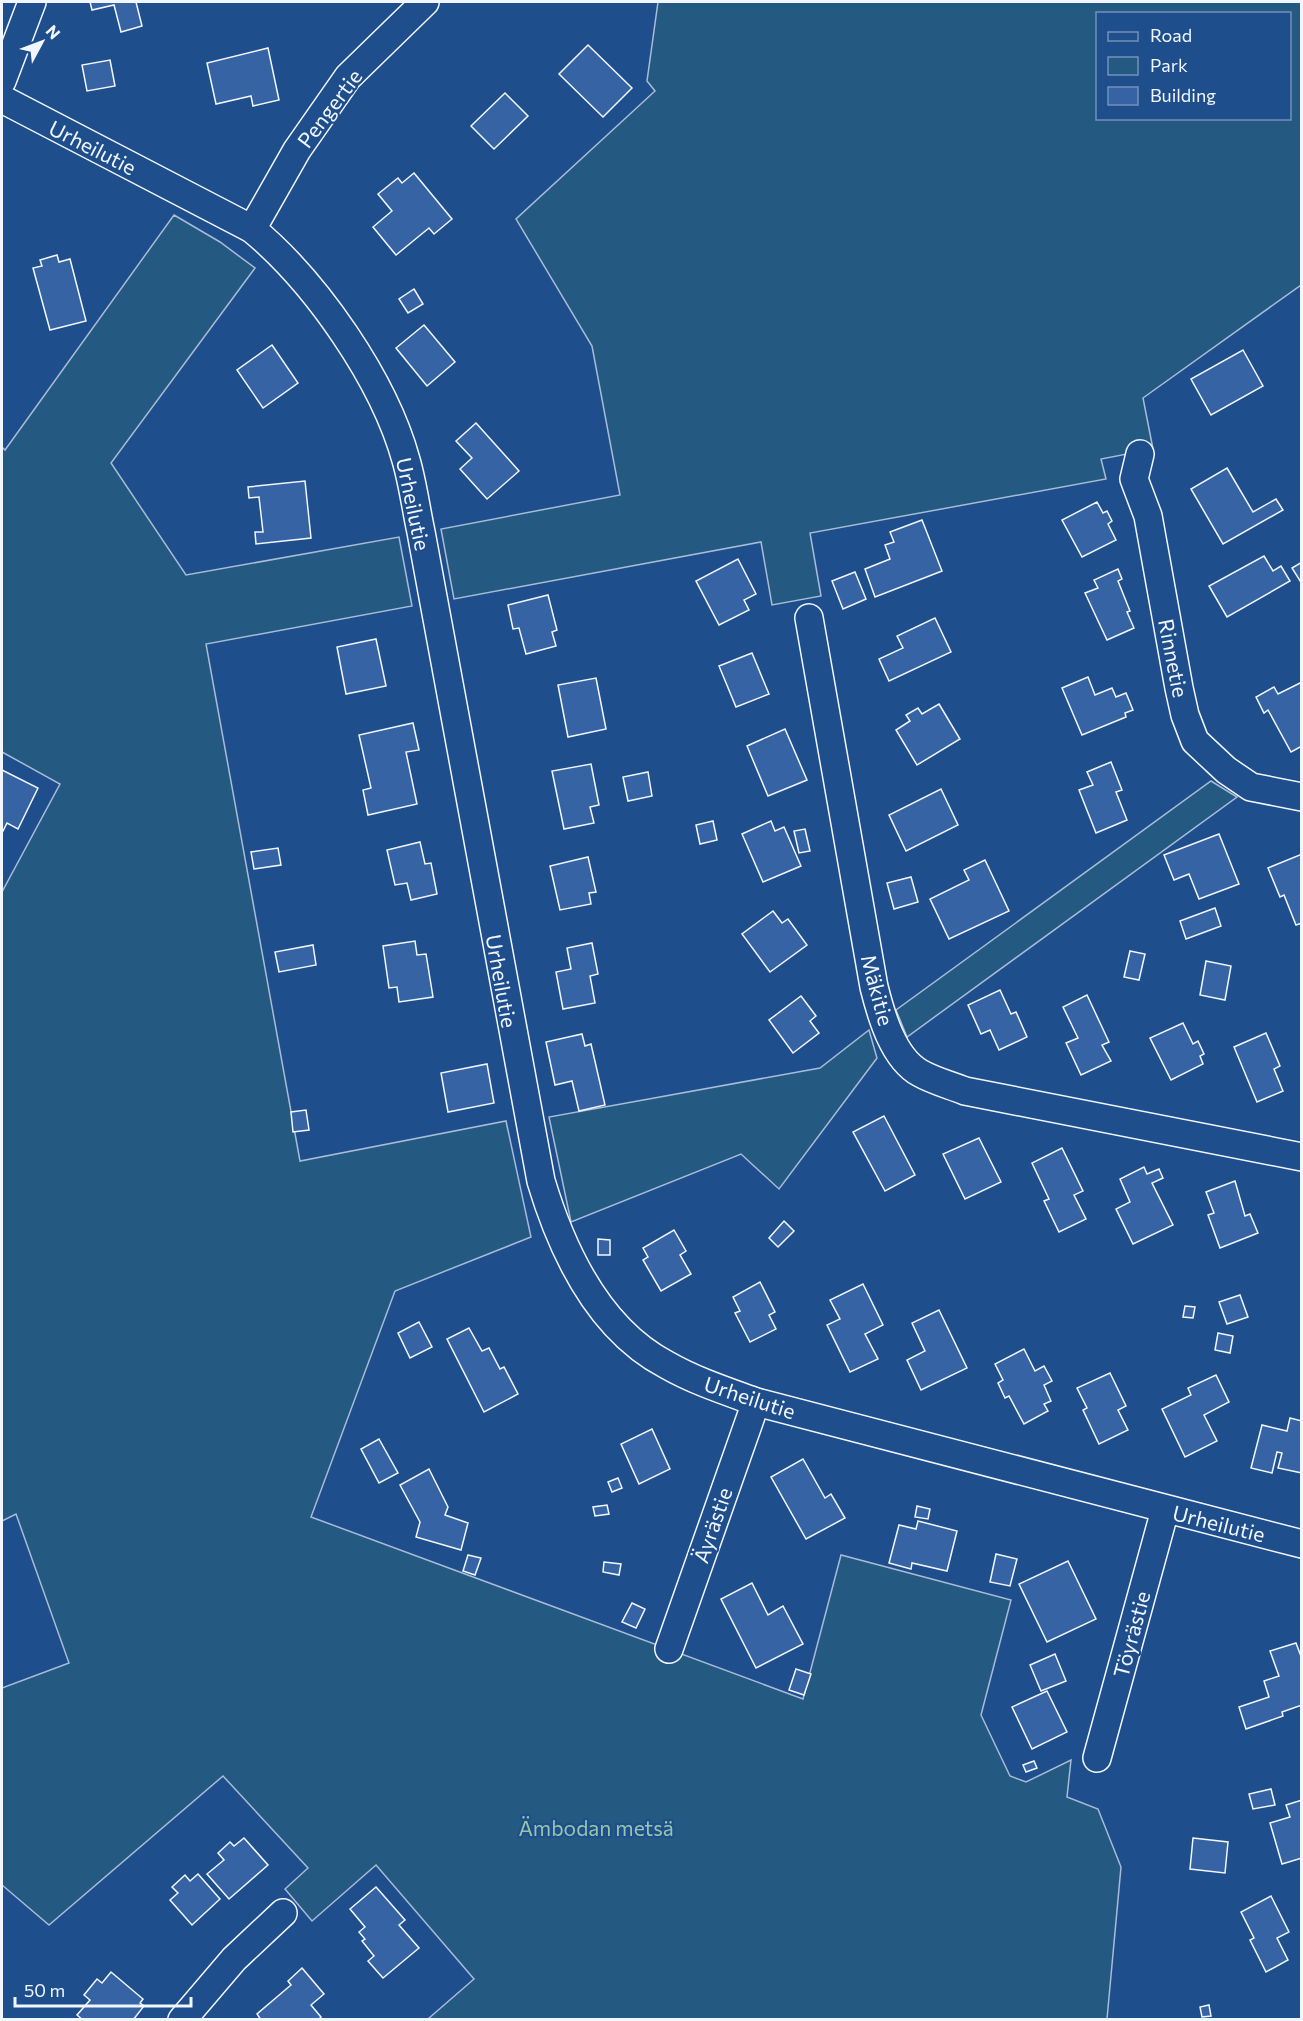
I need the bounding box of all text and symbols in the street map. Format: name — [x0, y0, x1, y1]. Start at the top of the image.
north arrow — [12, 12, 72, 72]
legend — [1096, 12, 1291, 120]
text: N — [43, 21, 65, 43]
text: Road — [1150, 24, 1192, 46]
text: Park — [1150, 54, 1188, 76]
street label: Pengertie — [291, 64, 367, 152]
text: Building — [1150, 84, 1216, 106]
street label: Urheilutie — [45, 114, 141, 180]
street label: Urheilutie — [392, 455, 436, 553]
street label: Rinnetie — [1154, 617, 1194, 699]
street label: Urheilutie — [481, 932, 523, 1030]
street label: Mäkitie — [857, 952, 899, 1028]
street label: Urheilutie — [701, 1371, 799, 1423]
street label: Äyrästie — [687, 1484, 737, 1566]
street label: Urheilutie — [1170, 1499, 1268, 1547]
street label: Töyrästie — [1107, 1588, 1155, 1680]
park label: Ämbodan metsä — [518, 1815, 674, 1840]
scale bar — [15, 1970, 190, 2008]
text: 50 m — [24, 1979, 65, 2001]

